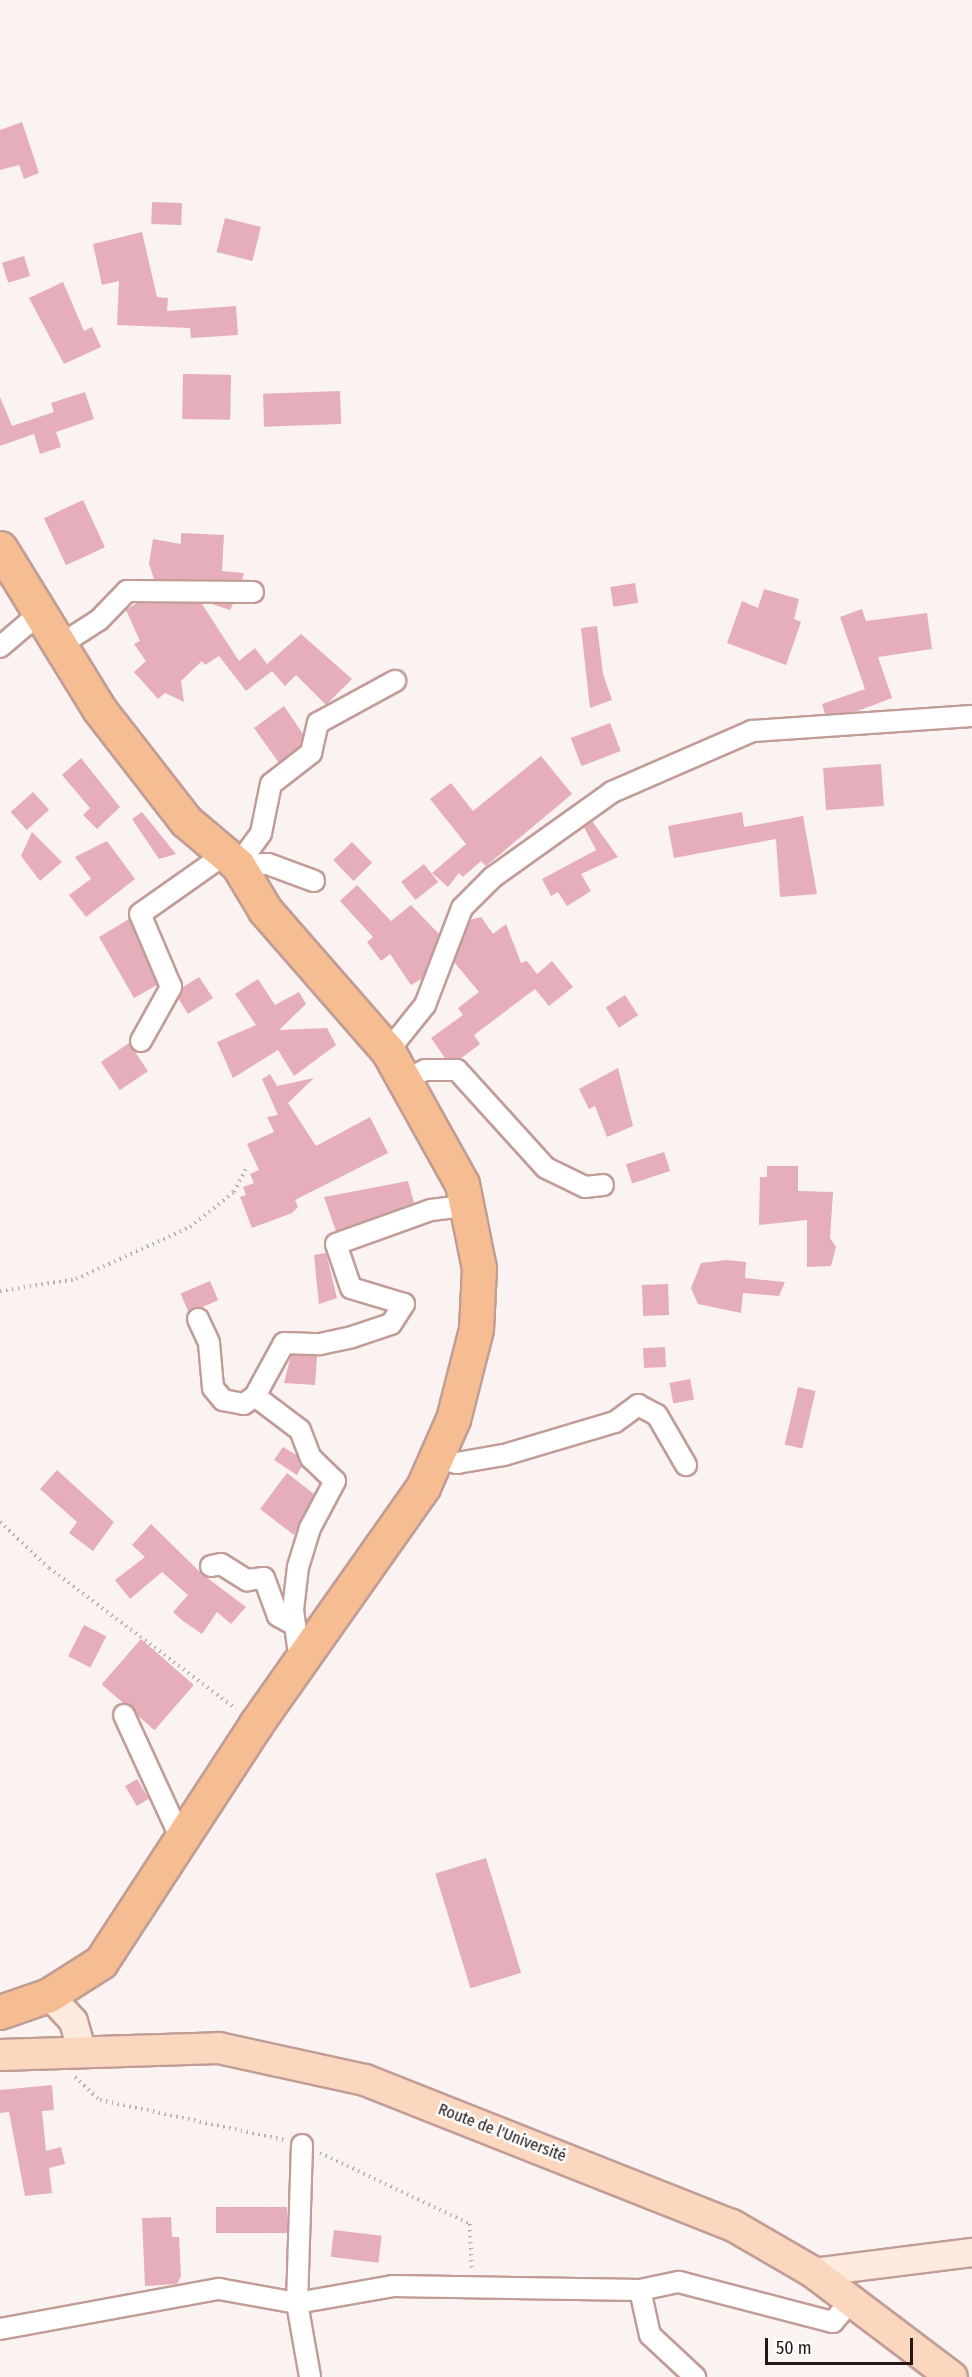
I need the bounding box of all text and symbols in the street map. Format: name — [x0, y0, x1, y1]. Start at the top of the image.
street label: Route de l'Université — [435, 2100, 569, 2166]
scale bar — [768, 2326, 916, 2364]
text: 50 m — [776, 2337, 812, 2359]

